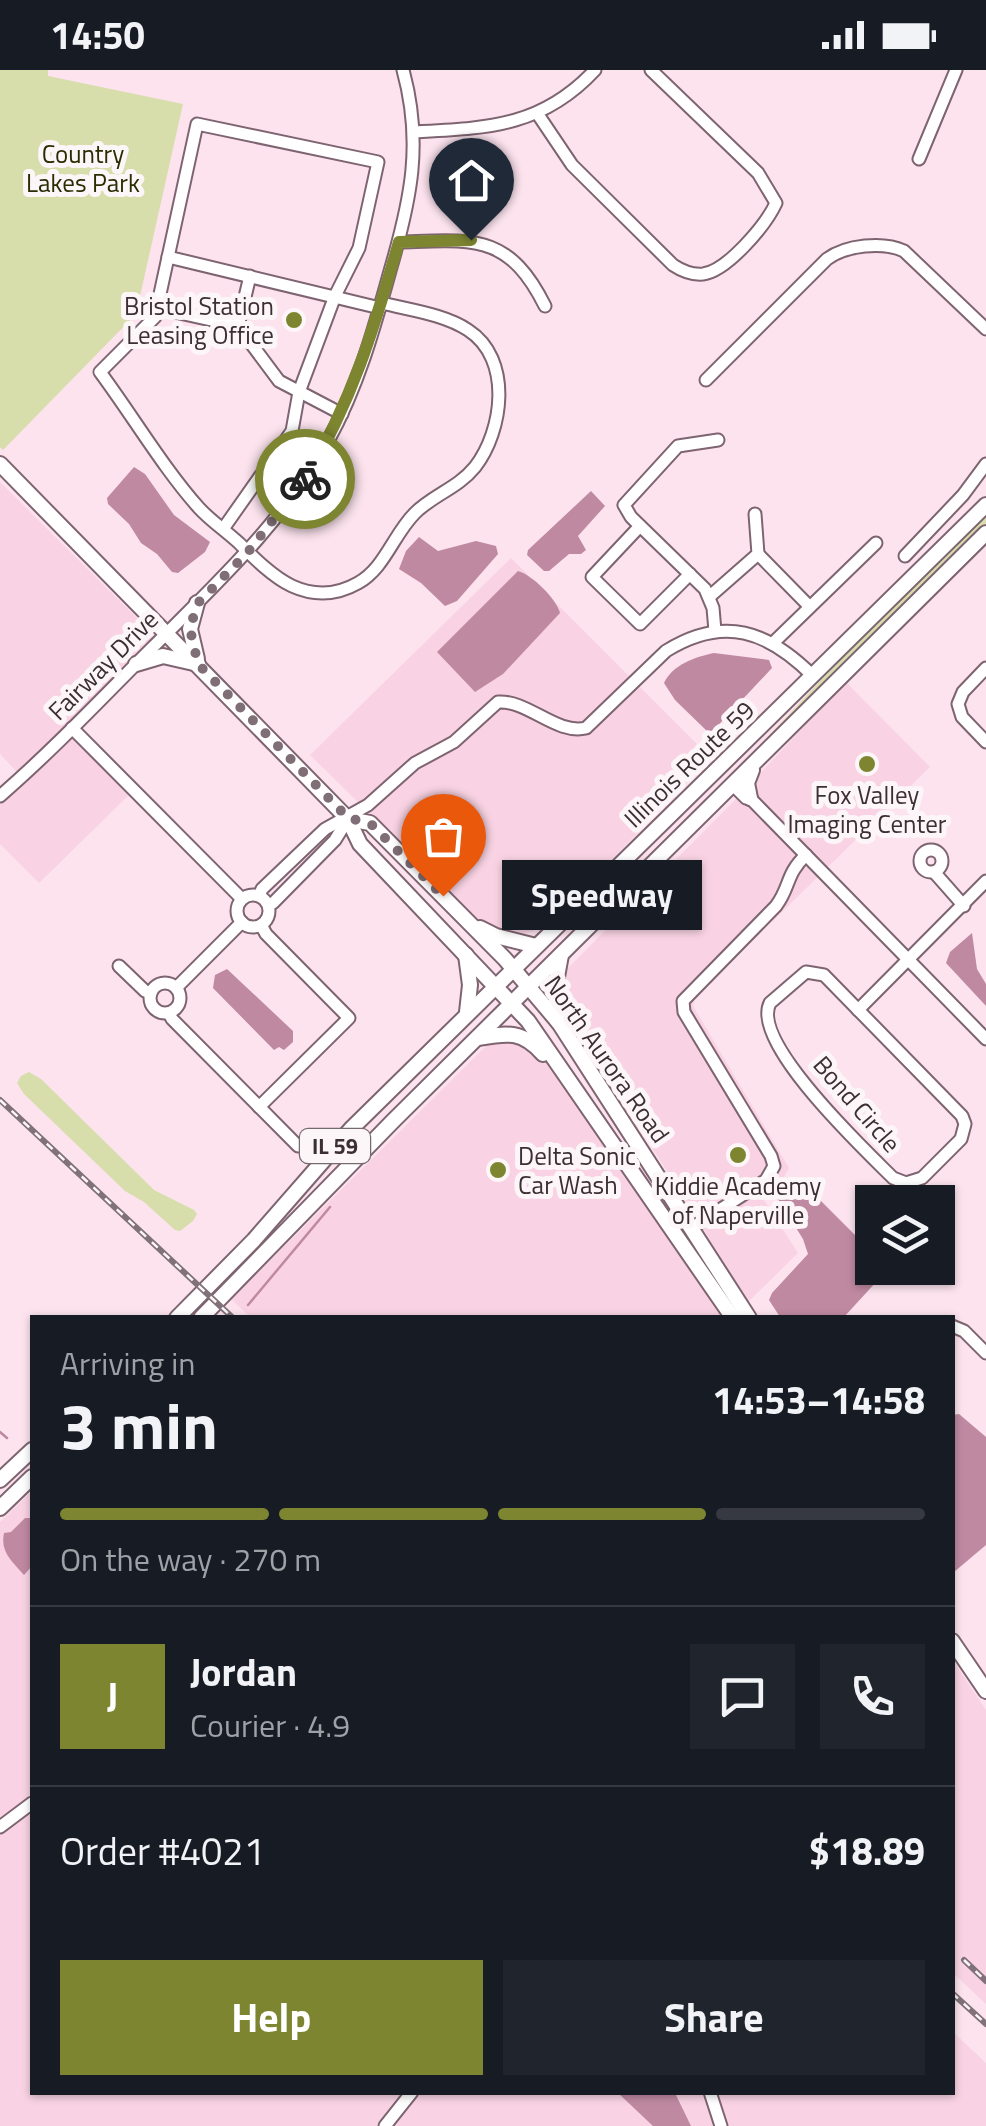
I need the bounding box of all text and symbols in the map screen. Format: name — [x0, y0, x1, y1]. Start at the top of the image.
text: 14:50 — [50, 6, 145, 64]
park label: Country Lakes Park — [26, 135, 140, 202]
pin — [429, 138, 514, 241]
icon: home — [444, 153, 499, 208]
place label: Bristol Station Leasing Office — [124, 287, 274, 354]
marker: Bristol Station Leasing Office — [283, 309, 305, 331]
courier — [255, 429, 355, 529]
icon: bike — [278, 452, 333, 507]
street label: Fairway Drive — [39, 601, 167, 729]
street label: Illinois Route 59 — [615, 692, 763, 836]
marker: Fox Valley Imaging Center — [856, 753, 878, 775]
place label: Fox Valley Imaging Center — [787, 776, 947, 843]
pin — [401, 794, 486, 897]
icon: bag — [416, 809, 471, 864]
callout: Speedway — [503, 861, 703, 931]
text: Speedway — [531, 871, 673, 919]
street label: North Aurora Road — [535, 967, 679, 1151]
street label: Bond Circle — [804, 1047, 910, 1161]
road number: IL 59 — [300, 1129, 370, 1163]
place label: Delta Sonic Car Wash — [518, 1137, 636, 1204]
marker: Kiddie Academy of Naperville — [727, 1144, 749, 1166]
marker: Delta Sonic Car Wash — [487, 1159, 509, 1181]
place label: Kiddie Academy of Naperville — [655, 1167, 821, 1234]
map controls — [855, 1185, 955, 1285]
button: layers — [855, 1185, 955, 1285]
text: Arriving in — [60, 1339, 196, 1387]
text: 14:53–14:58 — [712, 1371, 925, 1429]
text: 3 min — [60, 1375, 218, 1474]
text: On the way · 270 m — [60, 1535, 321, 1583]
text: Jordan — [190, 1643, 297, 1701]
button: chat — [690, 1644, 795, 1749]
button: phone — [820, 1644, 925, 1749]
text: J — [107, 1667, 118, 1725]
text: Courier · 4.9 — [190, 1701, 350, 1749]
text: Order #4021 — [60, 1822, 265, 1880]
text: $18.89 — [809, 1822, 925, 1880]
button: Help — [60, 1960, 483, 2075]
button: Share — [503, 1960, 925, 2075]

